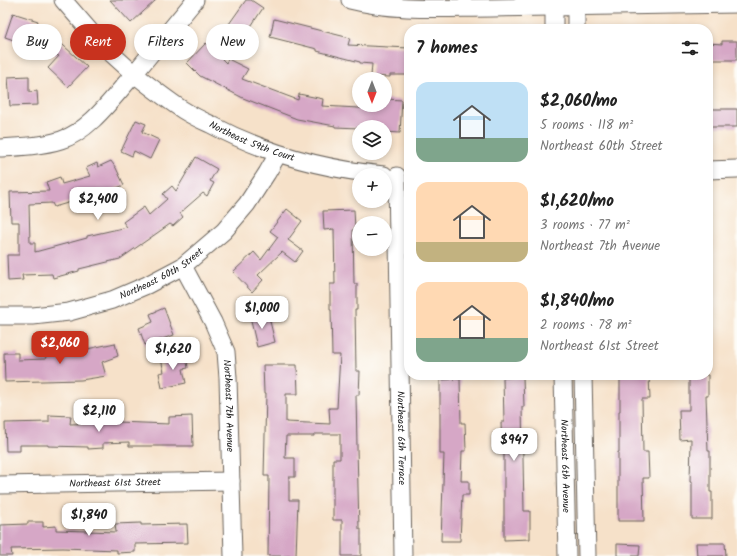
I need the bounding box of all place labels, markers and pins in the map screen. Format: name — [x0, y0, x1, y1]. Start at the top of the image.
pin: $2,400 — [65, 187, 131, 221]
pin: $1,000 — [229, 296, 295, 330]
pin: $2,060 — [27, 331, 93, 365]
pin: $1,620 — [140, 337, 206, 371]
pin: $2,110 — [66, 399, 132, 433]
pin: $947 — [490, 428, 538, 462]
pin: $1,840 — [56, 503, 122, 537]

